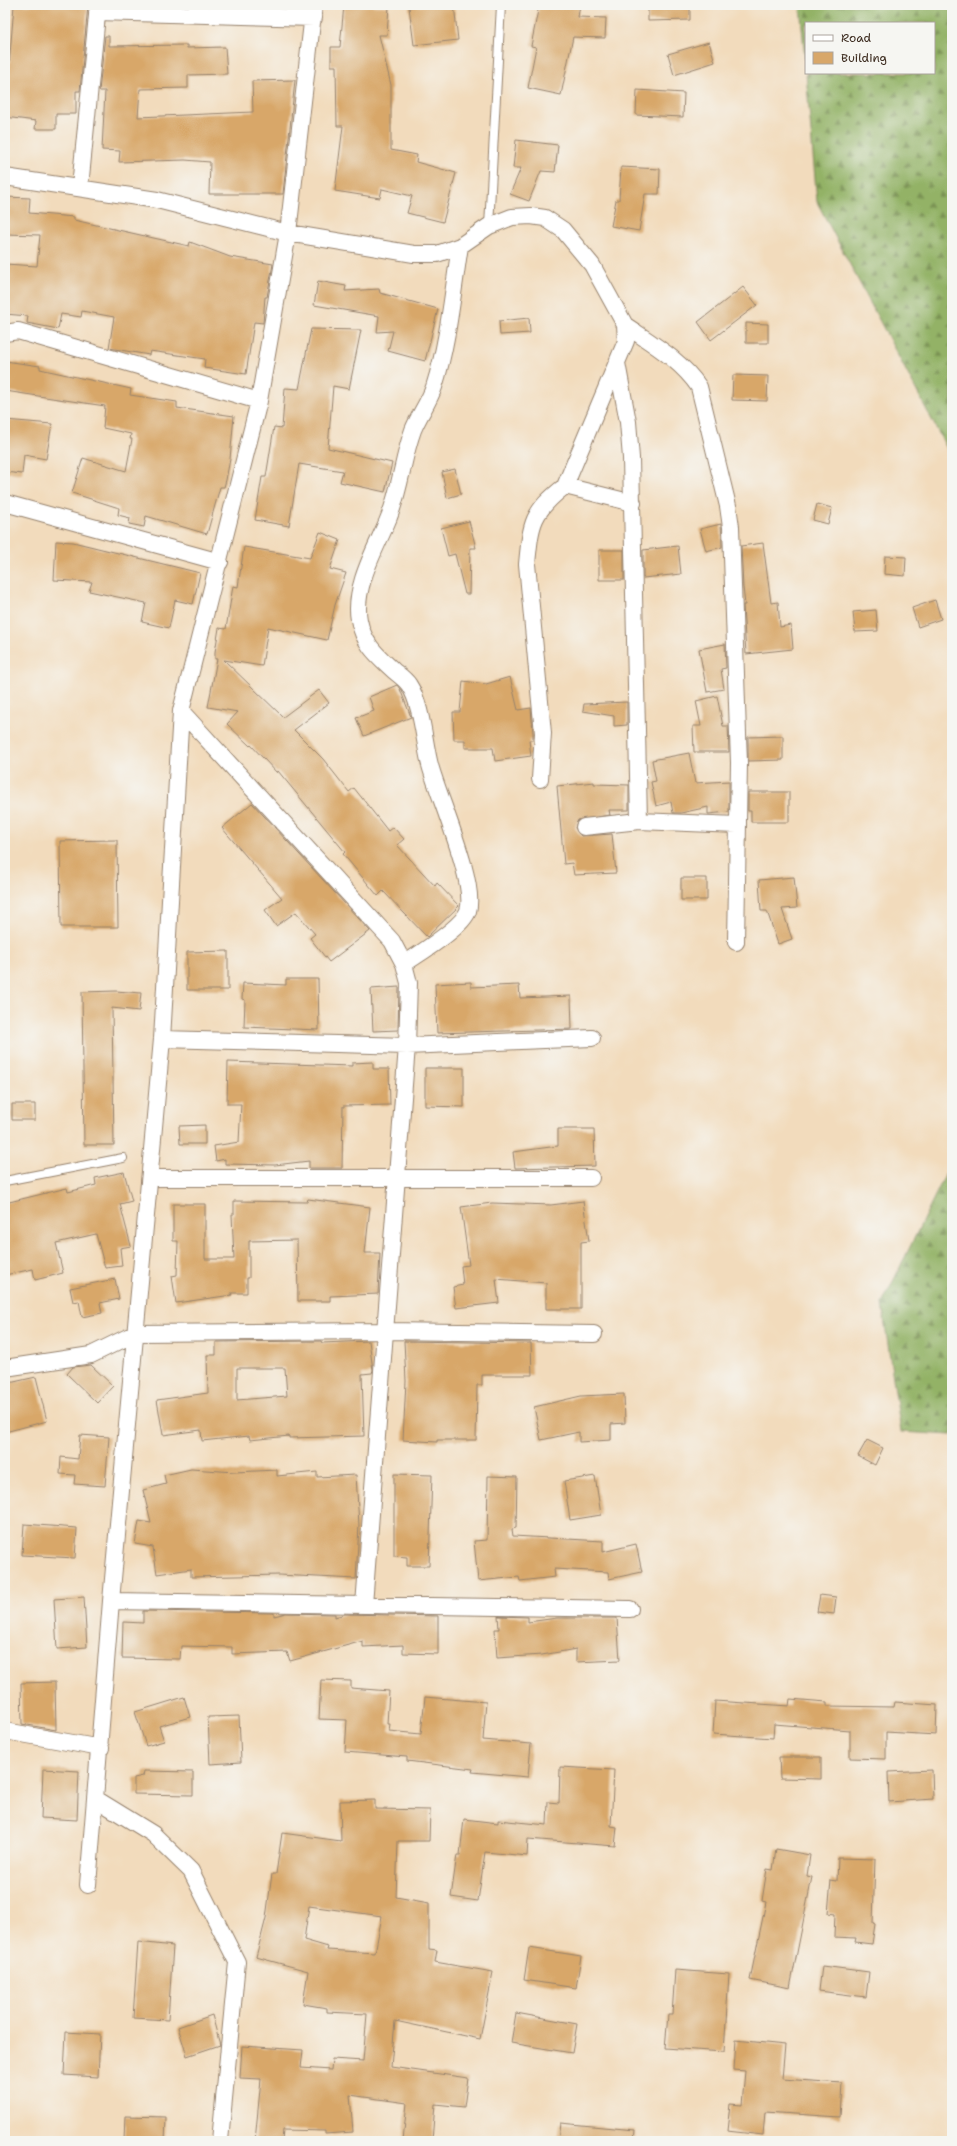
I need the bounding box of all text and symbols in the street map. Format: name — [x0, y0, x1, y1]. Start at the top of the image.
legend — [805, 22, 935, 74]
text: Road — [841, 30, 872, 46]
text: Building — [841, 50, 887, 66]

